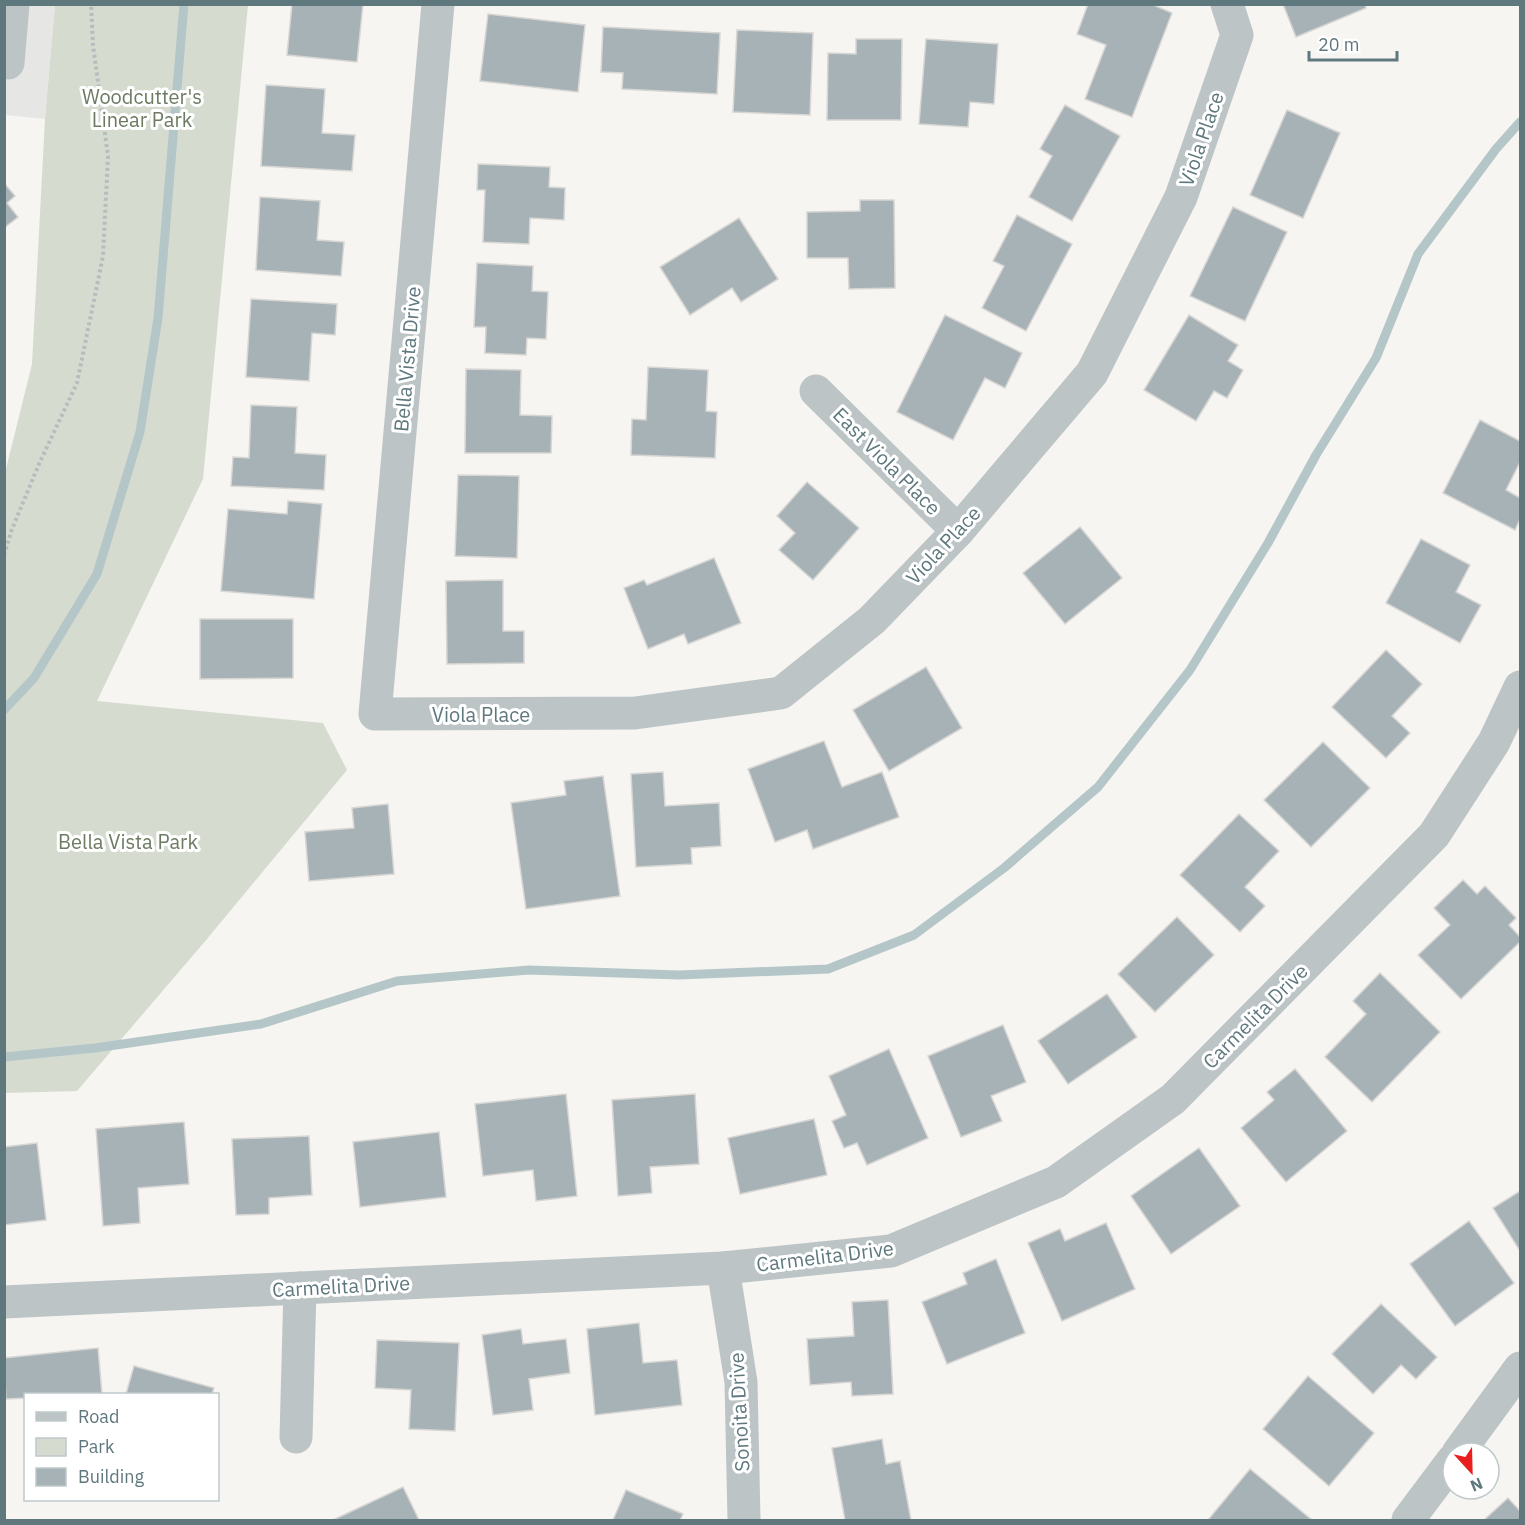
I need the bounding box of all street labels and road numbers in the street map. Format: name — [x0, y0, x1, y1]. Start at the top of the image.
street label: Viola Place — [1172, 88, 1230, 190]
street label: Bella Vista Drive — [387, 285, 427, 433]
street label: East Viola Place — [827, 401, 947, 521]
street label: Viola Place — [900, 500, 986, 590]
street label: Viola Place — [432, 701, 530, 728]
street label: Carmelita Drive — [1197, 958, 1313, 1074]
street label: Carmelita Drive — [755, 1234, 895, 1278]
street label: Carmelita Drive — [271, 1269, 411, 1303]
street label: Sonoita Drive — [722, 1352, 756, 1472]

